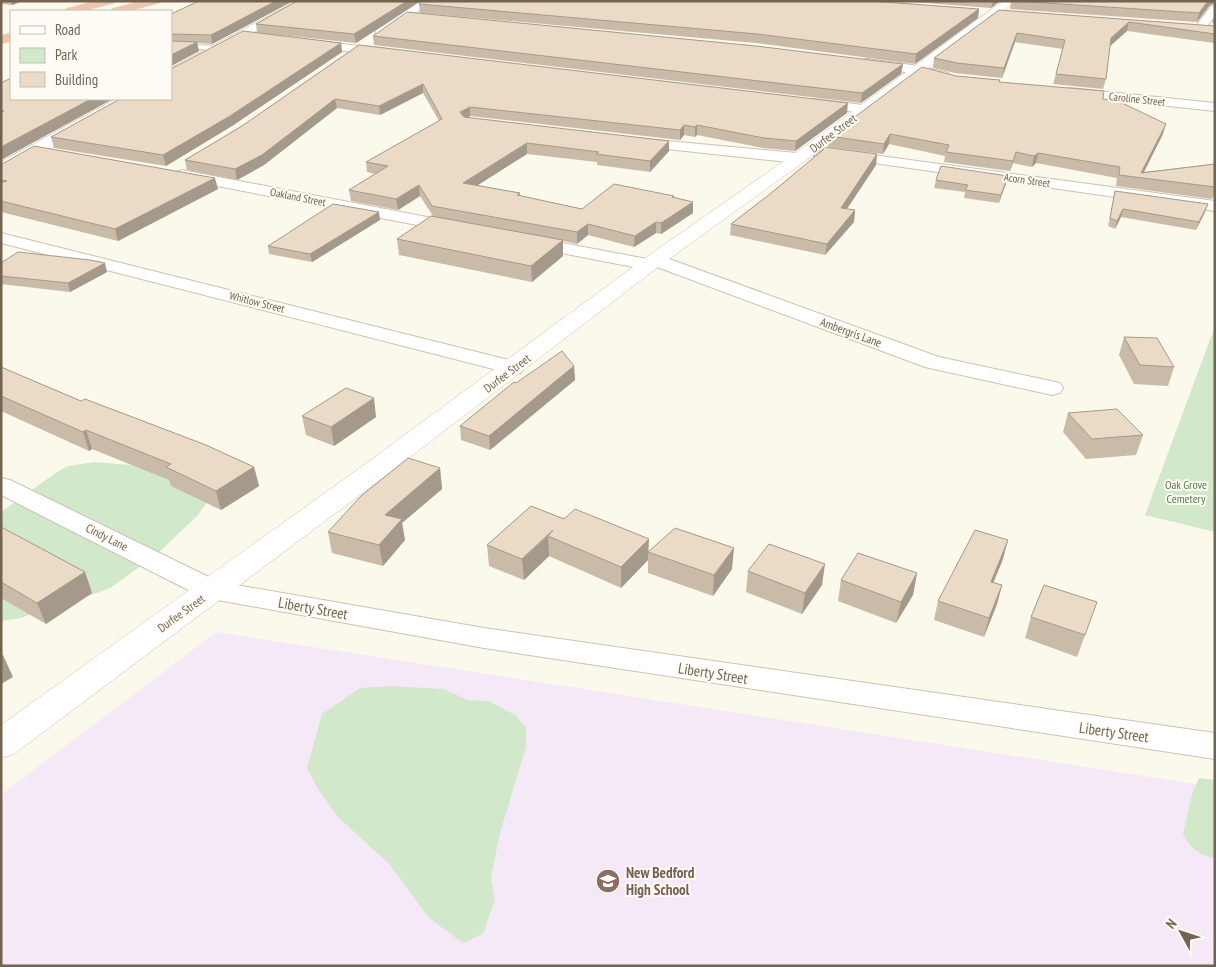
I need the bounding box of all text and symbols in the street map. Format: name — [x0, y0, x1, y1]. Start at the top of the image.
legend — [10, 10, 172, 100]
text: Road — [55, 20, 81, 39]
text: Park — [55, 45, 77, 64]
text: Building — [55, 70, 98, 89]
street label: Caroline Street — [1108, 89, 1166, 109]
street label: Durfee Street — [807, 110, 860, 156]
street label: Acorn Street — [1003, 170, 1051, 190]
street label: Oakland Street — [269, 185, 327, 209]
street label: Whitlow Street — [228, 288, 286, 316]
street label: Ambergris Lane — [818, 314, 884, 350]
street label: Durfee Street — [481, 350, 534, 396]
park label: Oak Grove Cemetery — [1165, 477, 1207, 506]
street label: Cindy Lane — [83, 520, 131, 554]
street label: Durfee Street — [154, 590, 208, 635]
street label: Liberty Street — [277, 593, 349, 623]
street label: Liberty Street — [677, 658, 749, 688]
street label: Liberty Street — [1078, 718, 1150, 746]
place label: New Bedford High School — [626, 863, 695, 899]
school or university icon: New Bedford High School — [595, 868, 621, 894]
north arrow — [1156, 907, 1206, 957]
text: N — [1162, 915, 1180, 932]

